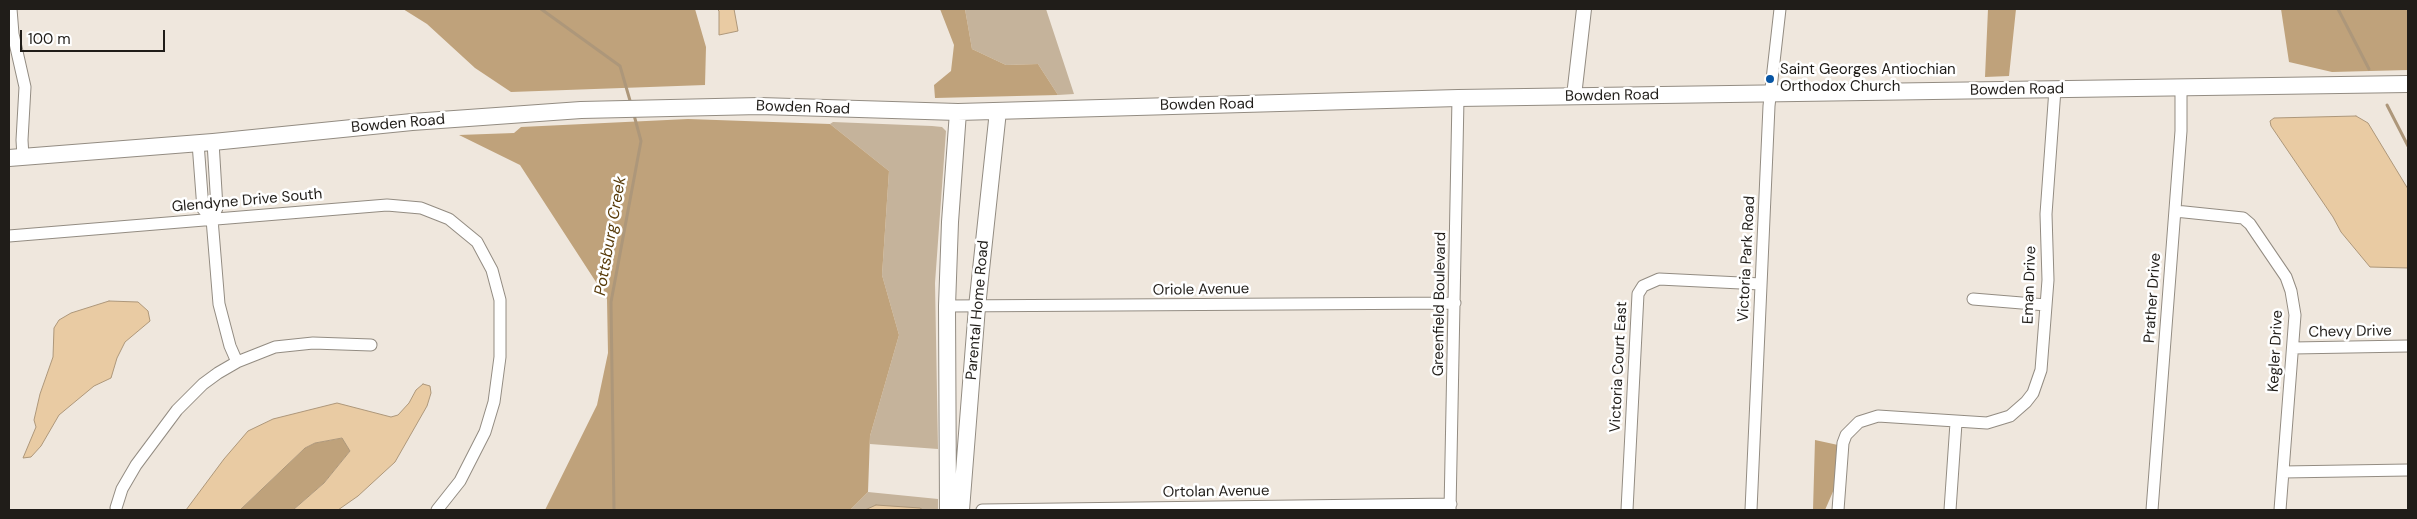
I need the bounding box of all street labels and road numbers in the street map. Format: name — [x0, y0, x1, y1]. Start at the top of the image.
street label: Bowden Road — [1970, 80, 2064, 100]
street label: Bowden Road — [1565, 86, 1659, 106]
street label: Bowden Road — [1160, 95, 1254, 115]
street label: Bowden Road — [756, 97, 850, 119]
street label: Bowden Road — [350, 111, 446, 137]
street label: Glendyne Drive South — [171, 185, 323, 217]
street label: Victoria Park Road — [1735, 195, 1759, 323]
street label: Greenfield Boulevard — [1430, 232, 1450, 376]
street label: Parental Home Road — [963, 239, 993, 381]
street label: Eman Drive — [2020, 246, 2040, 324]
street label: Prather Drive — [2141, 252, 2165, 344]
street label: Oriole Avenue — [1153, 280, 1249, 300]
street label: Victoria Court East — [1607, 301, 1631, 433]
street label: Kegler Drive — [2265, 310, 2287, 392]
street label: Chevy Drive — [2308, 322, 2392, 342]
street label: Ortolan Avenue — [1162, 482, 1270, 502]

